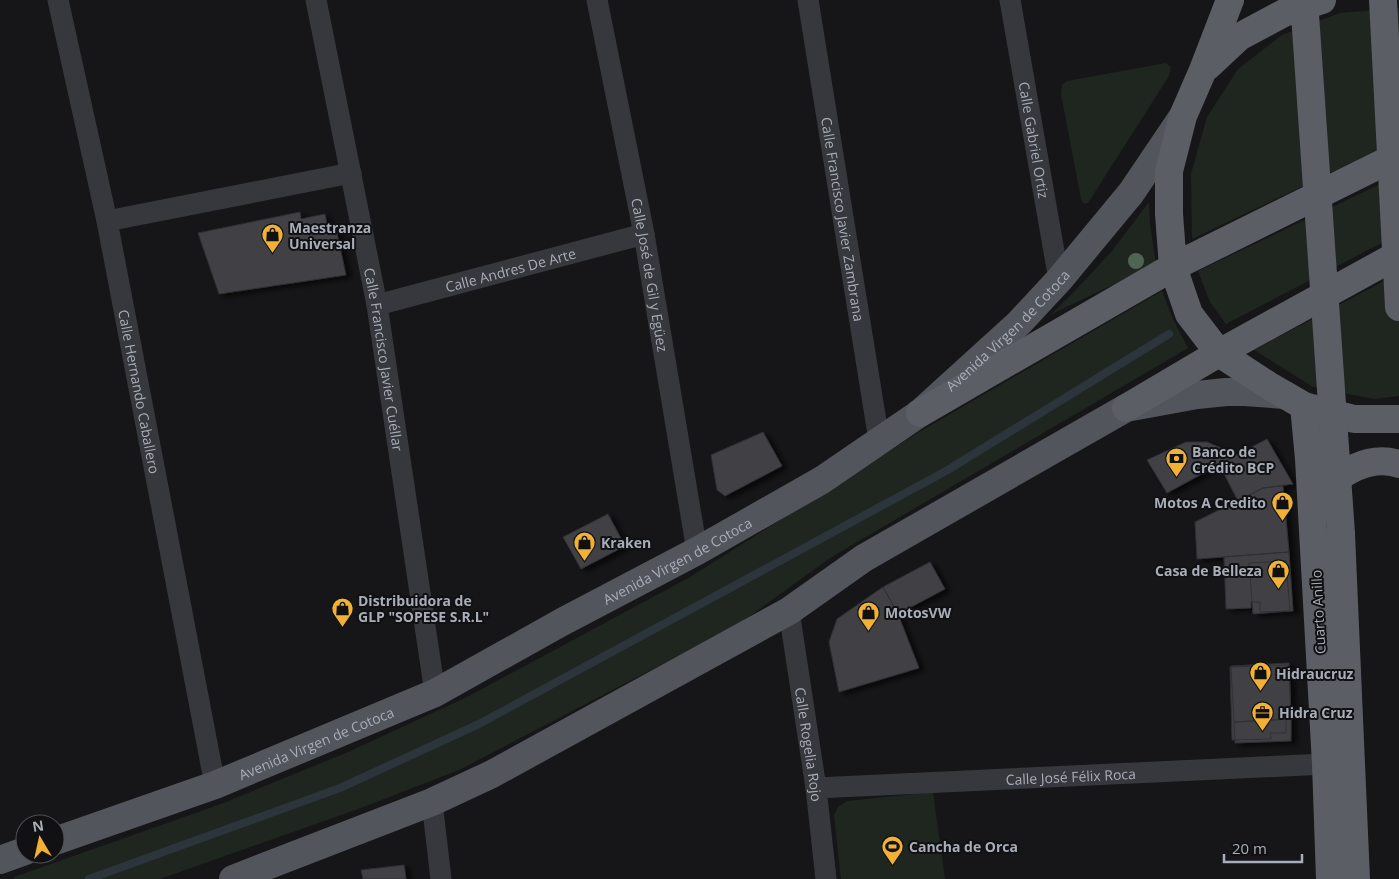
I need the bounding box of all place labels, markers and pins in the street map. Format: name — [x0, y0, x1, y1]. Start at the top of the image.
place label: Maestranza Universal — [289, 218, 371, 253]
shop icon: Maestranza Universal — [261, 223, 285, 254]
place label: Banco de Crédito BCP — [1192, 442, 1274, 477]
bank icon: Banco de Crédito BCP — [1164, 447, 1188, 478]
shop icon: Motos A Credito — [1270, 490, 1294, 521]
place label: Motos A Credito — [1154, 493, 1266, 512]
shop icon: Kraken — [573, 530, 597, 561]
place label: Kraken — [601, 533, 651, 552]
shop icon: Casa de Belleza — [1266, 558, 1290, 589]
place label: Casa de Belleza — [1155, 561, 1262, 580]
place label: Distribuidora de GLP "SOPESE S.R.L" — [358, 591, 489, 626]
shop icon: Distribuidora de GLP "SOPESE S.R.L" — [330, 596, 354, 627]
shop icon: MotosVW — [857, 600, 881, 631]
place label: MotosVW — [885, 603, 952, 622]
shop icon: Hidraucruz — [1248, 661, 1272, 692]
place label: Hidraucruz — [1276, 664, 1354, 683]
office icon: Hidra Cruz — [1251, 700, 1275, 731]
place label: Hidra Cruz — [1279, 703, 1353, 722]
sports icon: Cancha de Orca — [881, 834, 905, 865]
place label: Cancha de Orca — [909, 837, 1018, 856]

